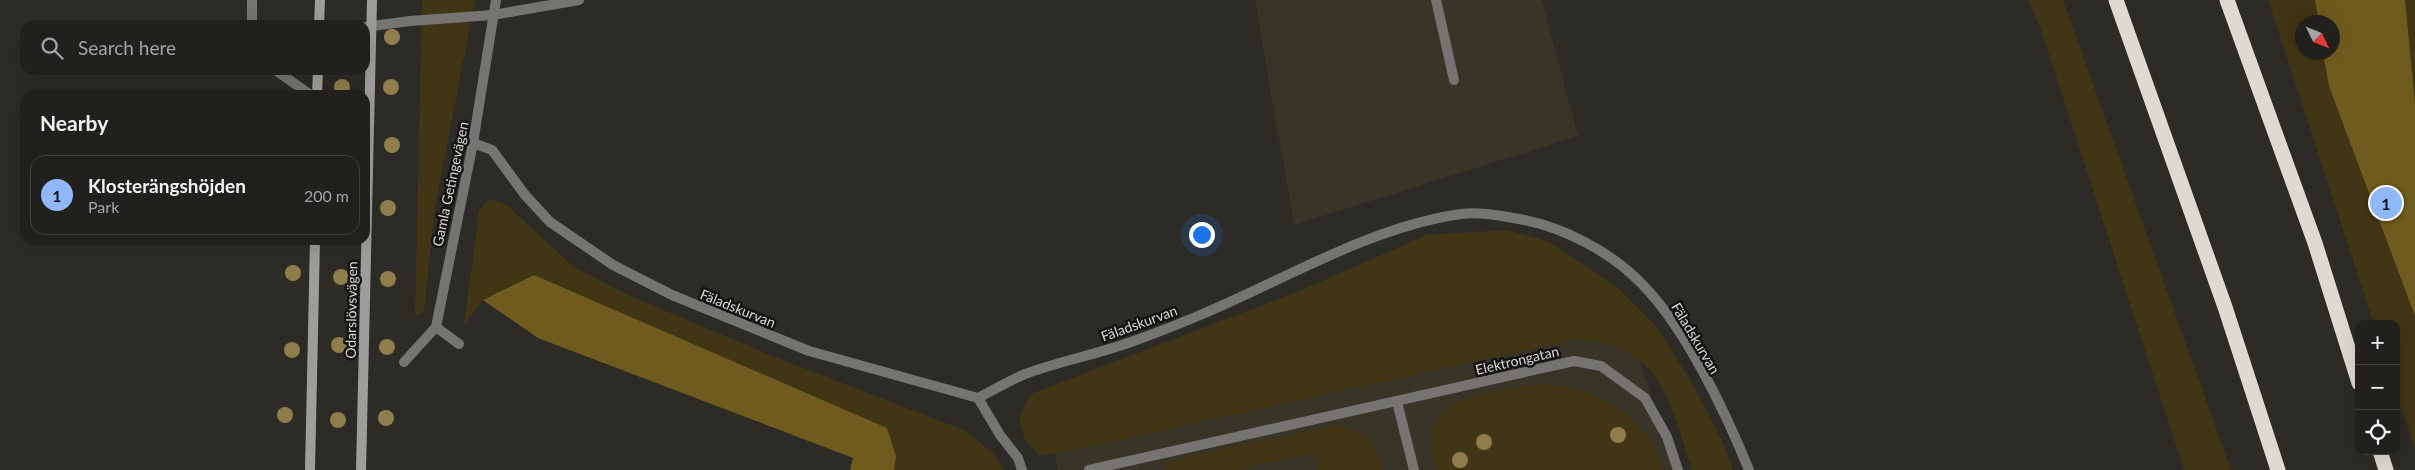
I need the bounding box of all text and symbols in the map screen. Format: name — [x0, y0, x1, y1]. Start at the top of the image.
north arrow — [2295, 15, 2340, 60]
search box — [20, 20, 370, 75]
icon: search — [38, 34, 66, 62]
text: Search here — [78, 36, 176, 59]
text: Nearby — [40, 110, 108, 135]
street label: Gamla Getingevägen — [428, 120, 472, 248]
text: Klosterängshöjden — [88, 174, 246, 197]
pin: 1 — [2370, 184, 2402, 222]
text: 1 — [52, 186, 62, 205]
text: 200 m — [304, 186, 349, 205]
text: Park — [88, 197, 119, 216]
your location — [1189, 222, 1215, 248]
street label: Odarslövsvägen — [342, 261, 360, 359]
street label: Fäladskurvan — [698, 285, 778, 331]
street label: Fäladskurvan — [1668, 299, 1724, 377]
street label: Fäladskurvan — [1099, 301, 1179, 345]
map controls — [2355, 320, 2400, 455]
button: + — [2355, 320, 2400, 365]
street label: Elektrongatan — [1474, 342, 1560, 378]
button: − — [2355, 365, 2400, 410]
button: locate — [2355, 410, 2400, 455]

